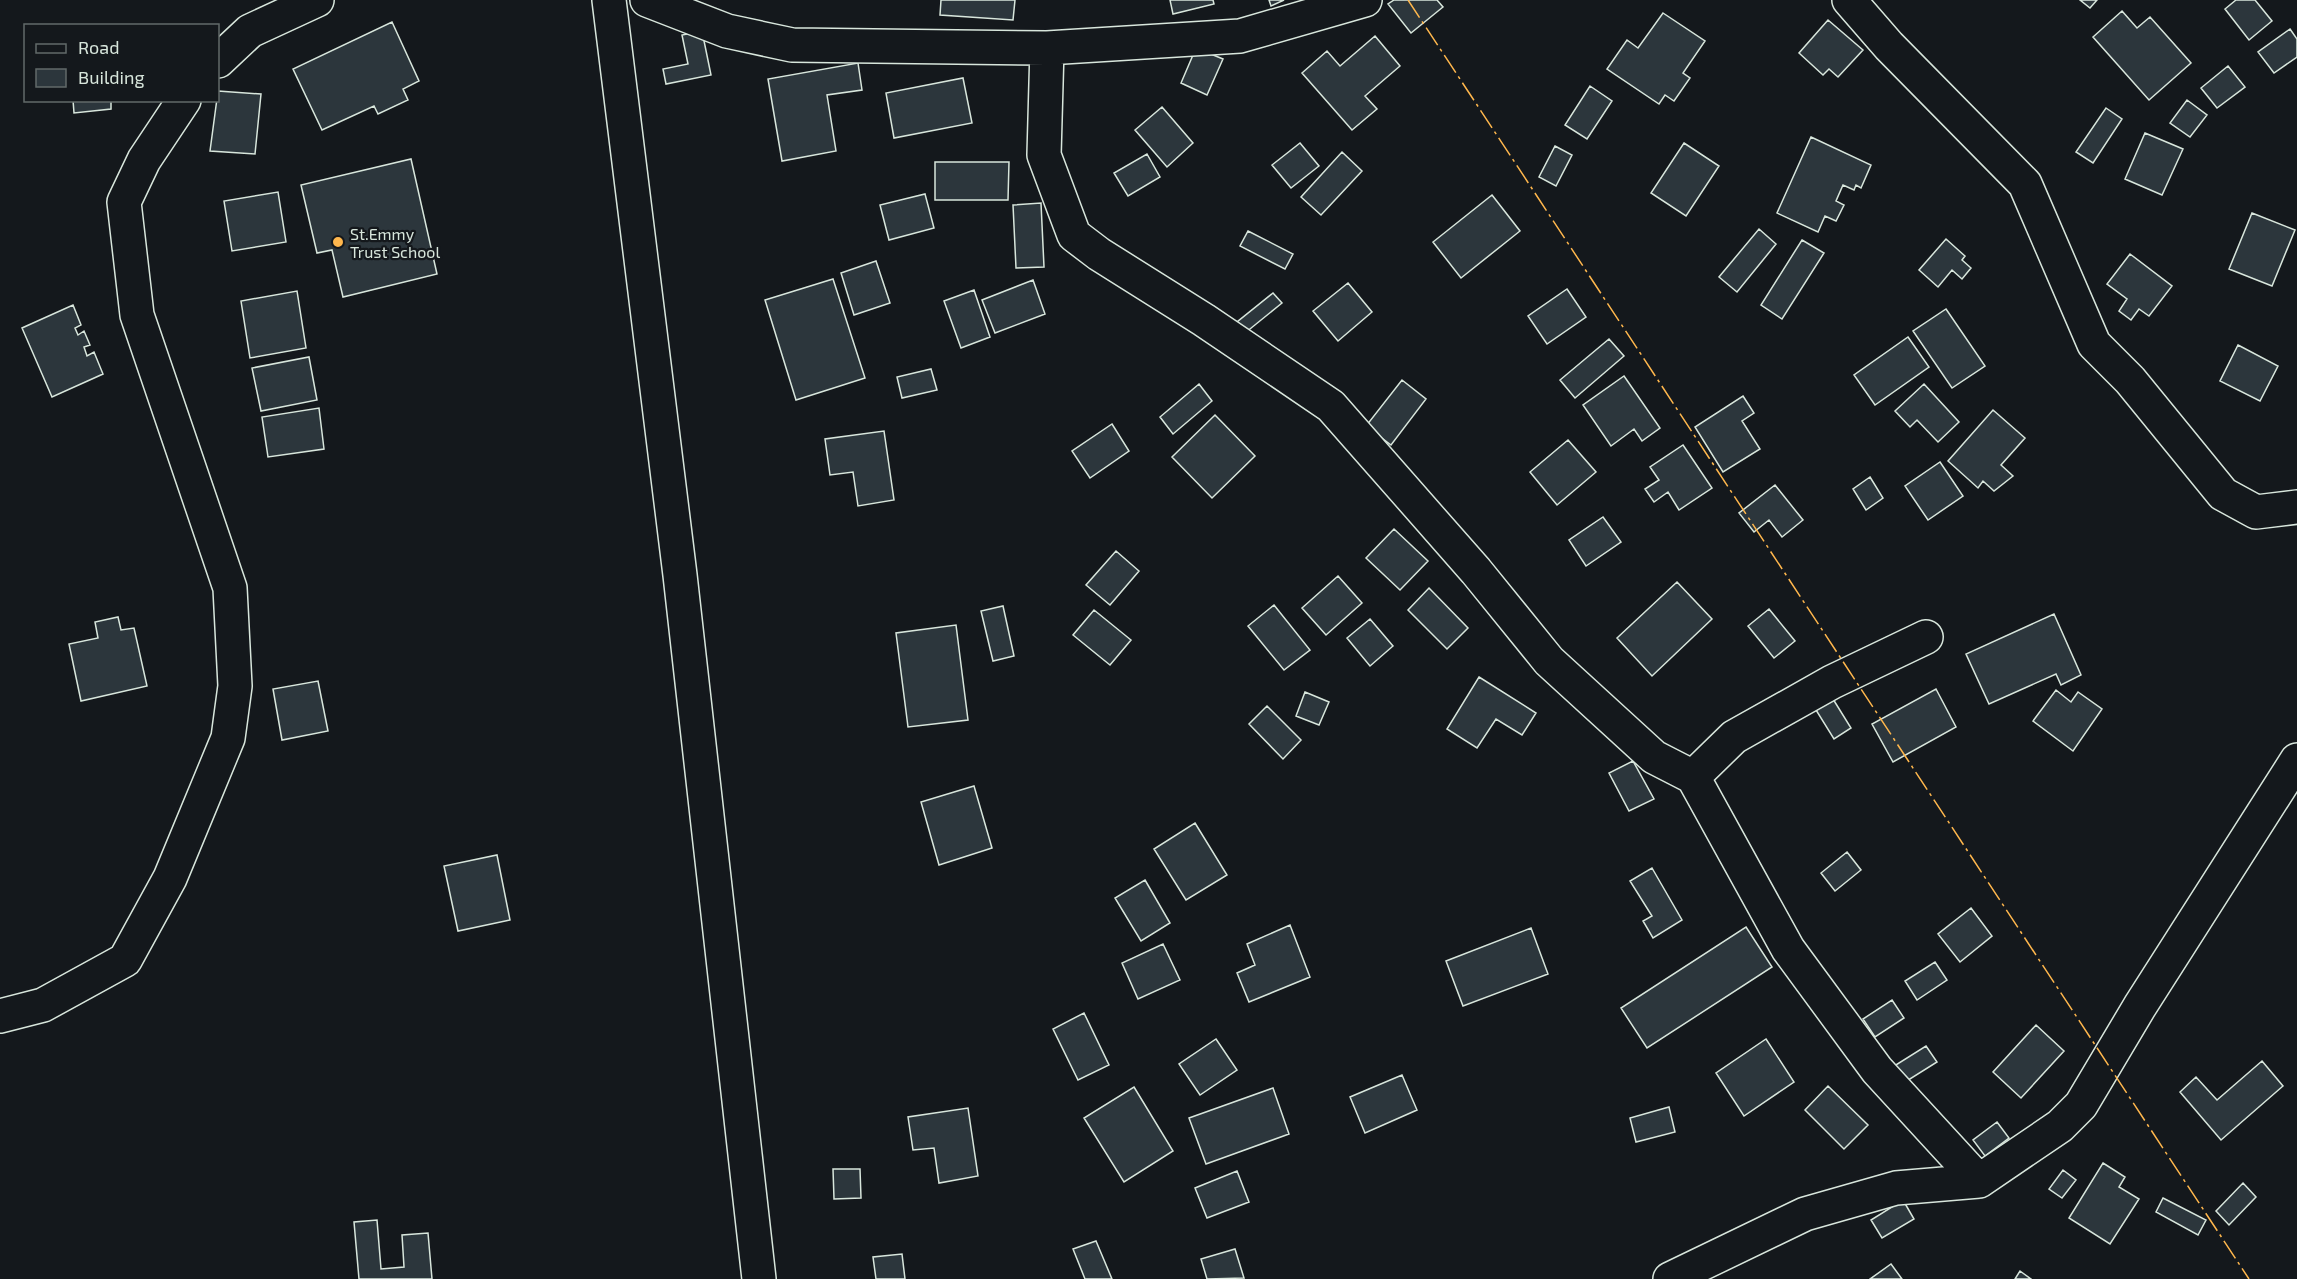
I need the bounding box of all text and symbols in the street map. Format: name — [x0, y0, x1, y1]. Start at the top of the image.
legend — [24, 24, 219, 102]
text: Road — [78, 36, 119, 58]
text: Building — [78, 66, 145, 88]
place label: St.Emmy Trust School — [350, 224, 440, 261]
marker: St.Emmy Trust School — [331, 235, 345, 249]

